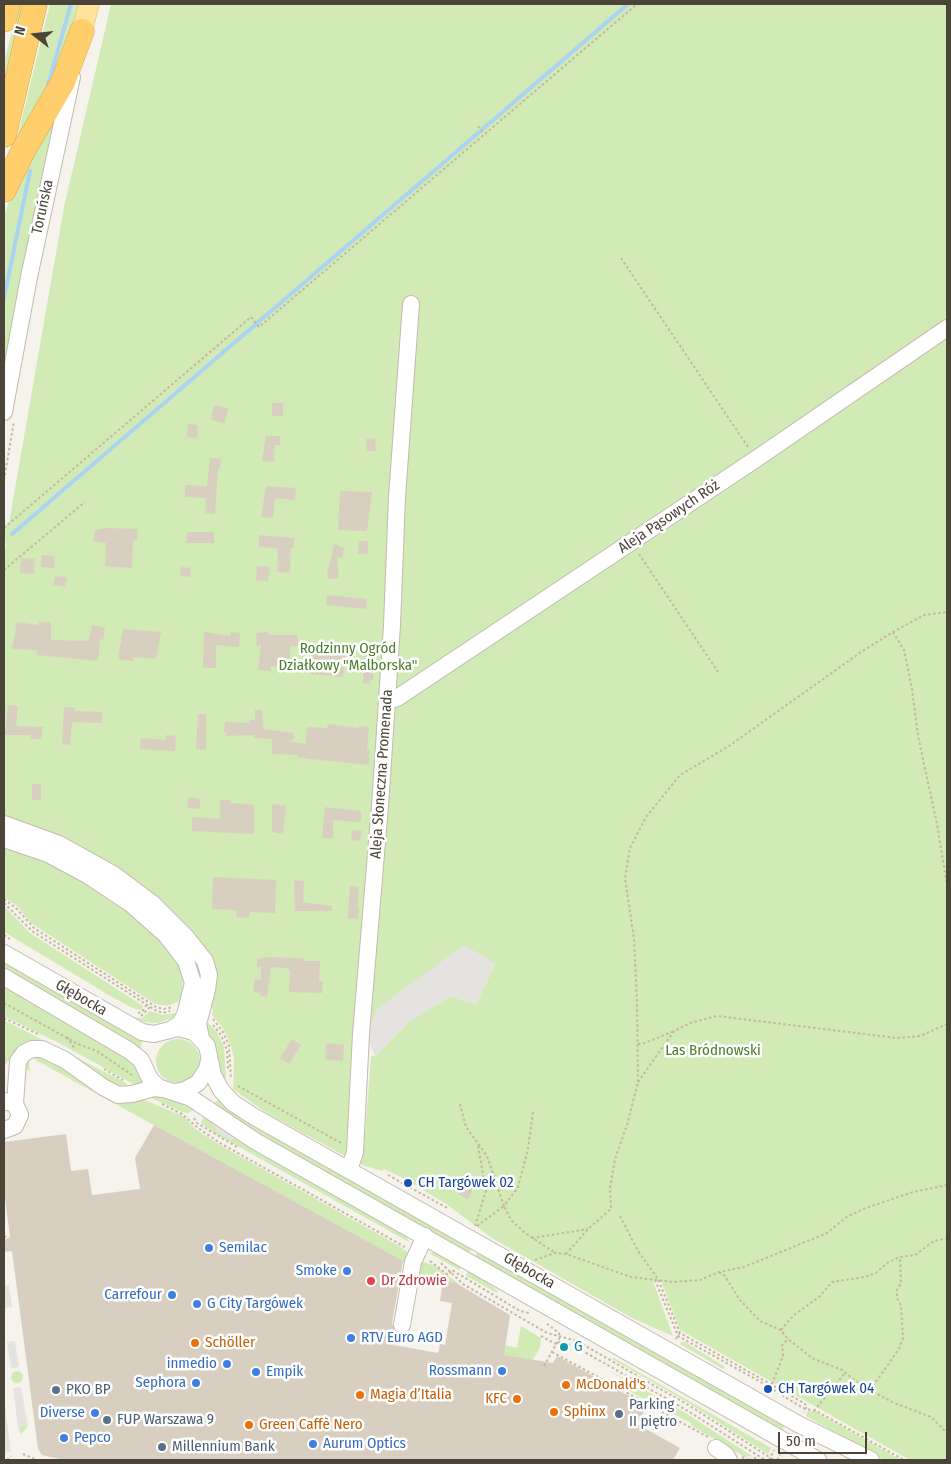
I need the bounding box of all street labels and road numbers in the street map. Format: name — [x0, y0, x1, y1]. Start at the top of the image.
street label: Toruńska — [28, 178, 58, 236]
street label: Aleja Pąsowych Róż — [615, 476, 723, 558]
street label: Aleja Słoneczna Promenada — [367, 689, 397, 859]
street label: Głębocka — [52, 976, 110, 1020]
street label: Głębocka — [500, 1249, 558, 1293]

